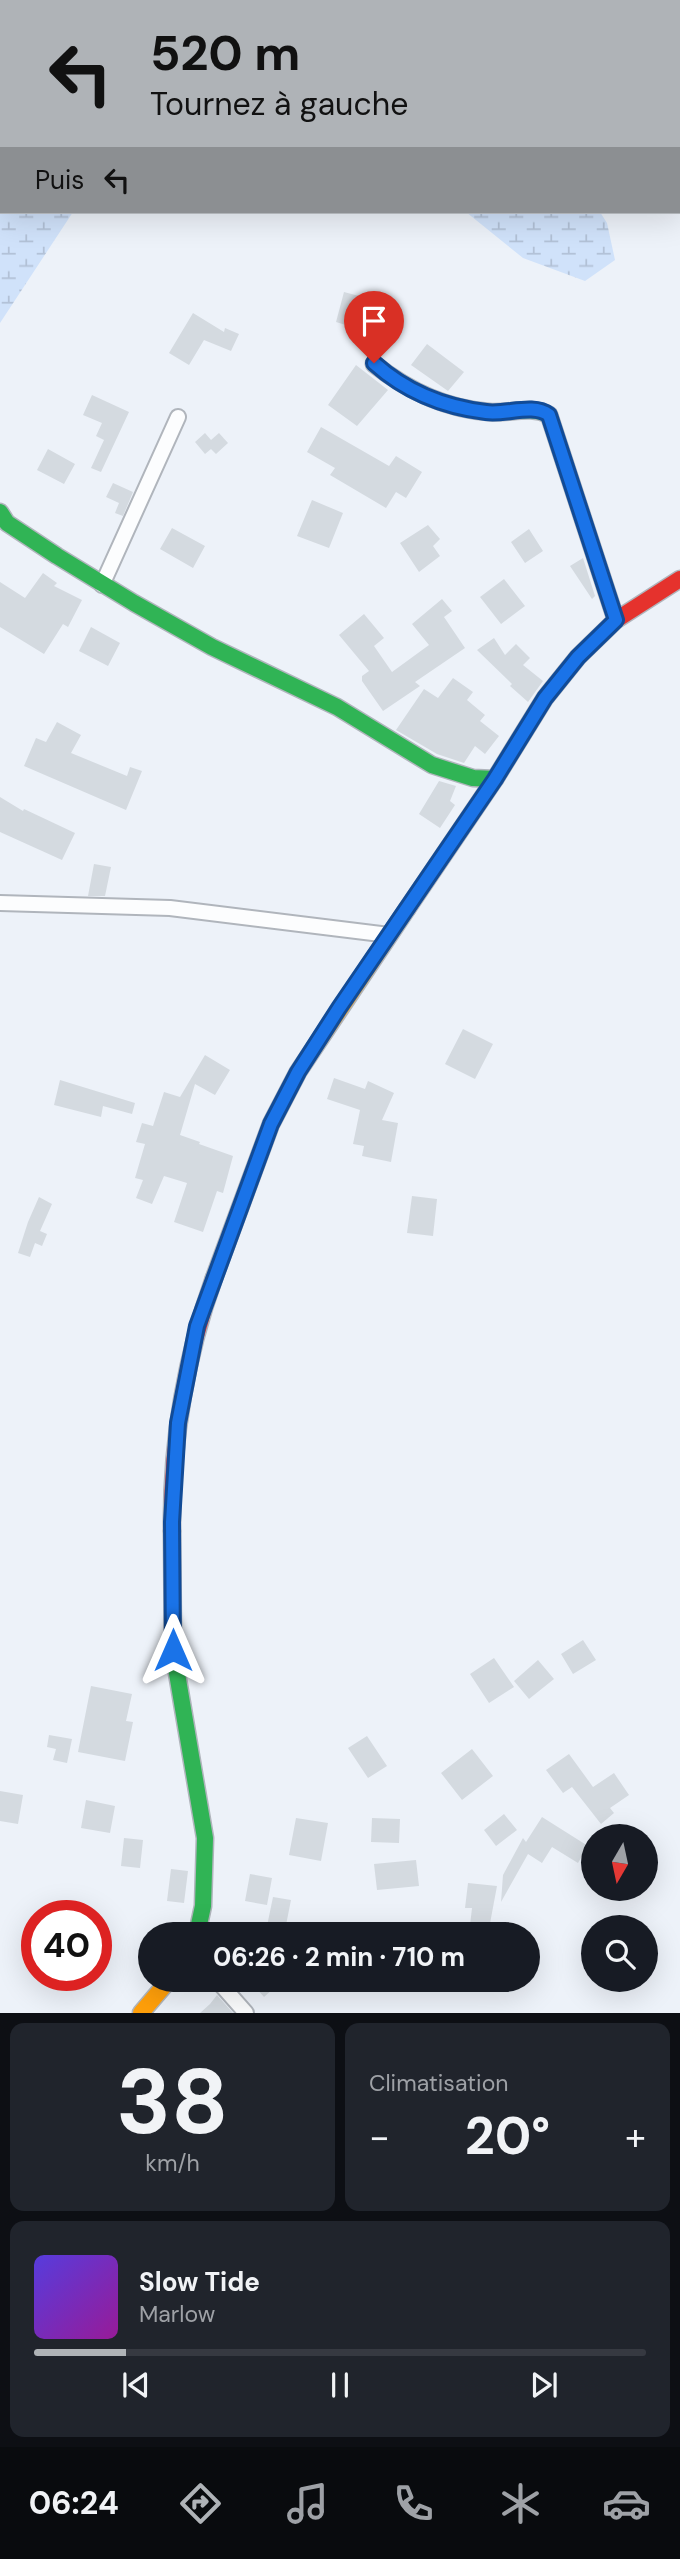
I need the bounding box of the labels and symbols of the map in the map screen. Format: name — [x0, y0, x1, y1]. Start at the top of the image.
pin — [344, 291, 404, 363]
position arrow — [136, 1613, 210, 1687]
north arrow — [581, 1824, 658, 1900]
speed limit sign: 40 — [21, 1900, 112, 1991]

